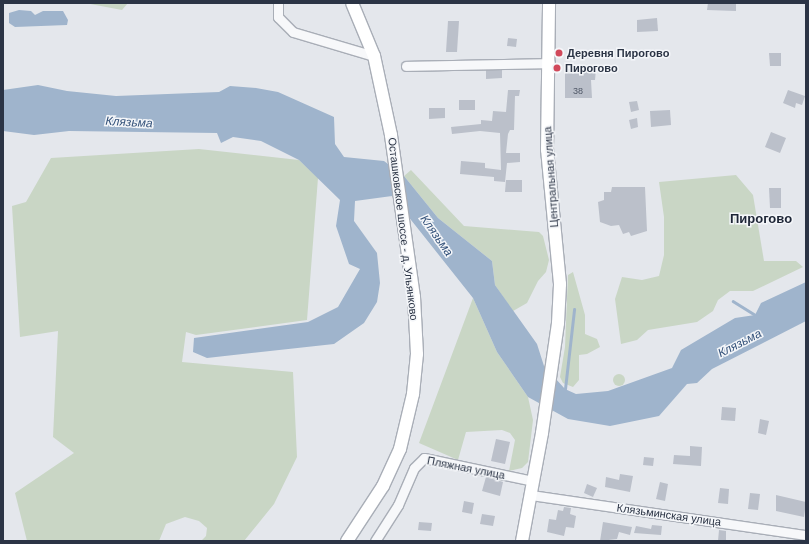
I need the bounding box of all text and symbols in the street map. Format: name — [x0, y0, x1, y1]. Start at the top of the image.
place label: Деревня Пирогово — [567, 46, 669, 60]
marker: Деревня Пирогово — [554, 48, 564, 58]
place label: Пирогово — [565, 61, 618, 75]
marker: Пирогово — [552, 63, 562, 73]
house number: 38 — [573, 86, 583, 96]
water label: Клязьма — [105, 115, 153, 131]
street label: Центральная улица — [541, 126, 561, 228]
street label: Осташковское шоссе - д. Ульянково — [385, 137, 421, 321]
district label: Пирогово — [730, 211, 792, 227]
water label: Клязьма — [417, 213, 455, 259]
water label: Клязьма — [716, 327, 764, 361]
street label: Пляжная улица — [426, 454, 506, 482]
street label: Клязьминская улица — [616, 501, 722, 529]

